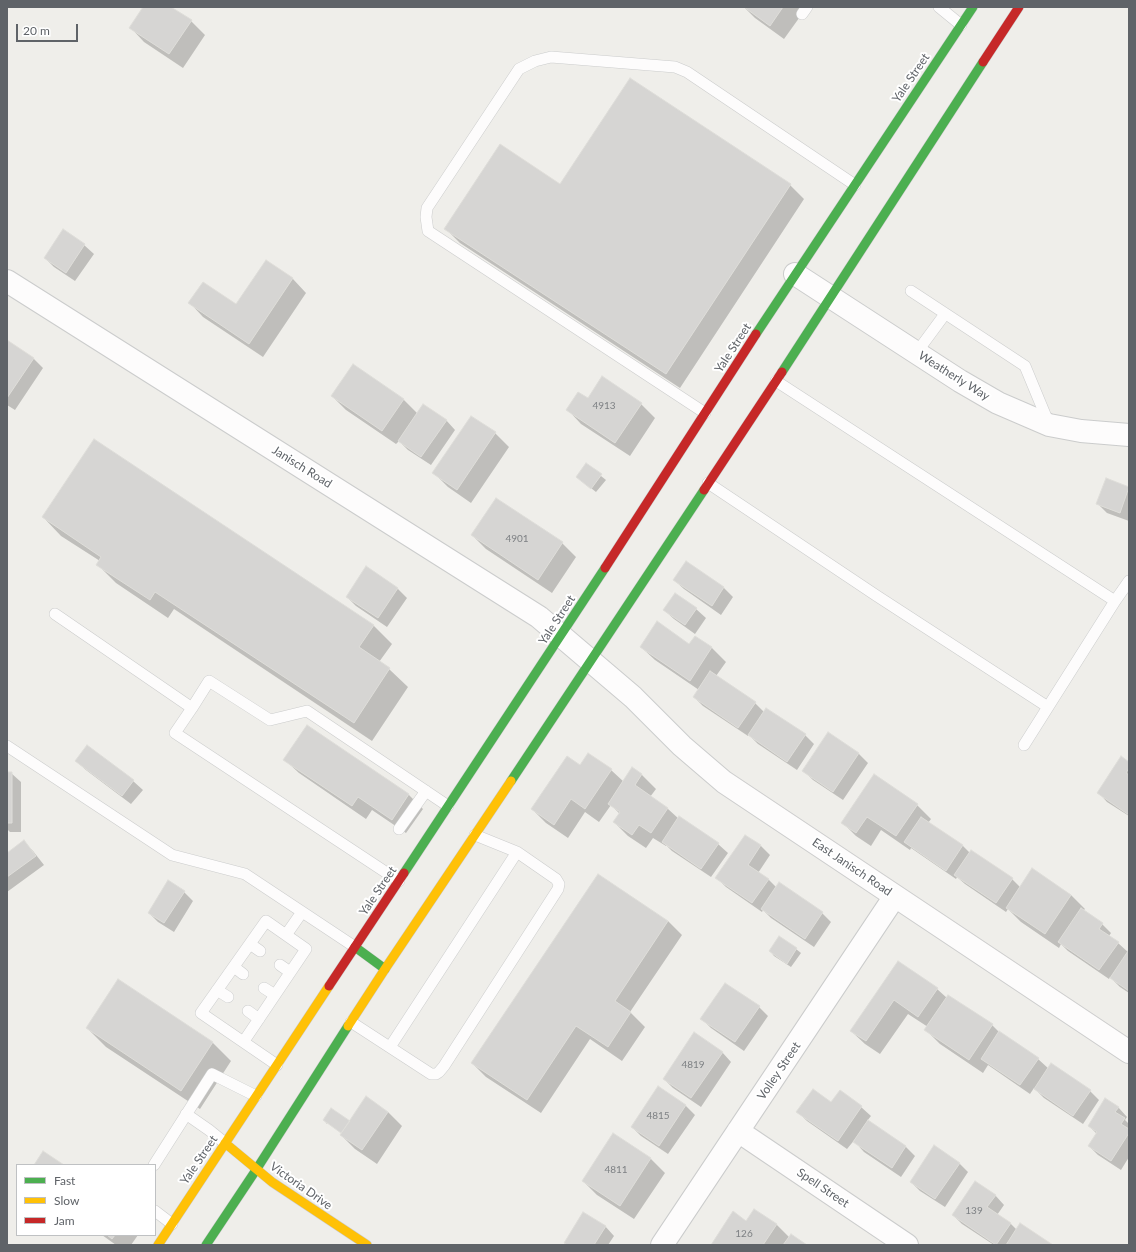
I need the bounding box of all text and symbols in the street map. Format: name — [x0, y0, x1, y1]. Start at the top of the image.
scale bar — [18, 16, 80, 42]
text: 20 m — [23, 23, 50, 38]
street label: Yale Street — [889, 51, 933, 105]
street label: Yale Street — [712, 321, 754, 375]
street label: Weatherly Way — [916, 348, 992, 404]
house number: 4913 — [592, 400, 616, 412]
street label: Janisch Road — [269, 443, 335, 491]
house number: 4901 — [505, 533, 529, 545]
street label: Yale Street — [536, 593, 578, 647]
street label: East Janisch Road — [809, 835, 895, 899]
street label: Yale Street — [356, 864, 400, 918]
street label: Volley Street — [754, 1039, 804, 1103]
house number: 4819 — [681, 1059, 705, 1071]
house number: 4815 — [646, 1110, 670, 1122]
street label: Yale Street — [177, 1133, 221, 1187]
street label: Victoria Drive — [267, 1159, 335, 1213]
legend — [16, 1164, 156, 1236]
house number: 4811 — [604, 1164, 628, 1176]
street label: Spell Street — [794, 1165, 852, 1211]
text: Fast — [54, 1173, 75, 1188]
text: Slow — [54, 1193, 79, 1208]
house number: 139 — [965, 1205, 983, 1217]
text: Jam — [54, 1213, 75, 1228]
house number: 126 — [735, 1228, 753, 1240]

